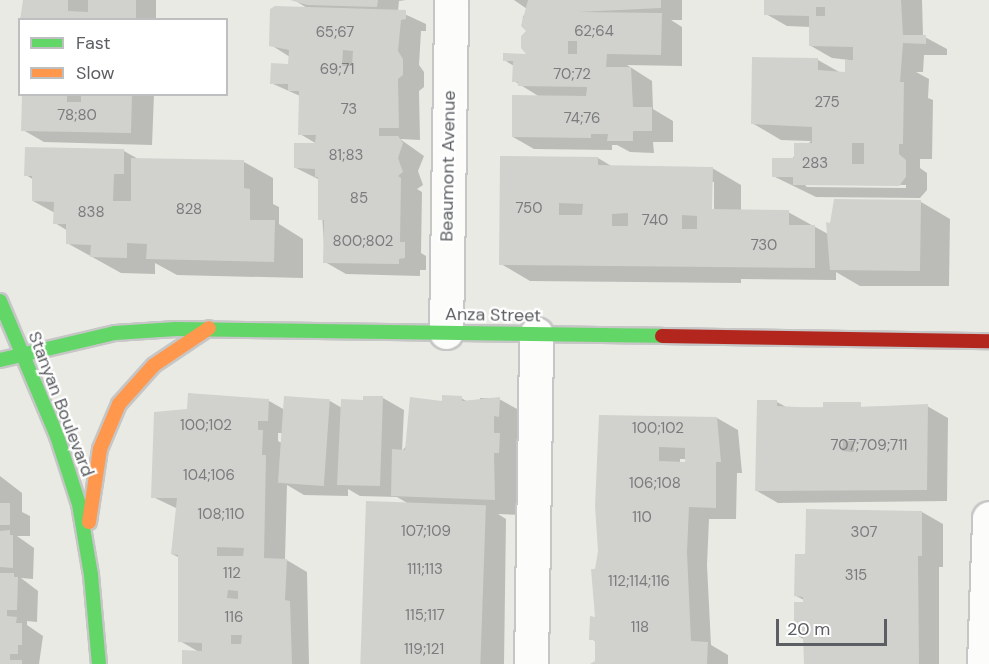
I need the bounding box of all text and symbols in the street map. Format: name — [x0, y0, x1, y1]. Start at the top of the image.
legend — [18, 18, 228, 96]
house number: 62;64 — [574, 23, 614, 41]
house number: 65;67 — [316, 24, 354, 42]
text: Fast — [76, 31, 111, 55]
text: Slow — [76, 61, 115, 85]
house number: 69;71 — [320, 61, 354, 79]
house number: 70;72 — [553, 66, 591, 84]
street label: Beaumont Avenue — [436, 90, 460, 242]
house number: 275 — [814, 94, 840, 112]
house number: 73 — [341, 101, 357, 119]
house number: 78;80 — [57, 107, 97, 125]
house number: 74;76 — [564, 110, 600, 128]
house number: 81;83 — [329, 147, 363, 165]
house number: 283 — [802, 155, 828, 173]
house number: 85 — [350, 190, 368, 208]
house number: 750 — [516, 200, 542, 218]
house number: 828 — [176, 201, 202, 219]
house number: 838 — [77, 204, 105, 222]
house number: 740 — [642, 212, 668, 230]
house number: 800;802 — [333, 233, 393, 251]
house number: 730 — [751, 237, 777, 255]
street label: Anza Street — [445, 303, 541, 327]
street label: Stanyan Boulevard — [23, 328, 99, 480]
house number: 100;102 — [180, 417, 232, 435]
house number: 100;102 — [632, 420, 684, 438]
house number: 707;709;711 — [830, 437, 908, 455]
house number: 104;106 — [183, 467, 235, 485]
house number: 106;108 — [629, 475, 681, 493]
house number: 108;110 — [197, 506, 245, 524]
house number: 110 — [632, 509, 652, 527]
house number: 107;109 — [401, 523, 451, 541]
house number: 307 — [851, 524, 877, 542]
house number: 111;113 — [407, 561, 443, 579]
house number: 112 — [223, 565, 241, 583]
house number: 315 — [845, 567, 867, 585]
house number: 112;114;116 — [608, 573, 670, 591]
house number: 115;117 — [405, 607, 445, 625]
scale bar — [779, 607, 890, 645]
house number: 116 — [225, 609, 243, 627]
text: 20 m — [787, 617, 830, 641]
house number: 118 — [631, 619, 649, 637]
house number: 119;121 — [404, 641, 444, 659]

